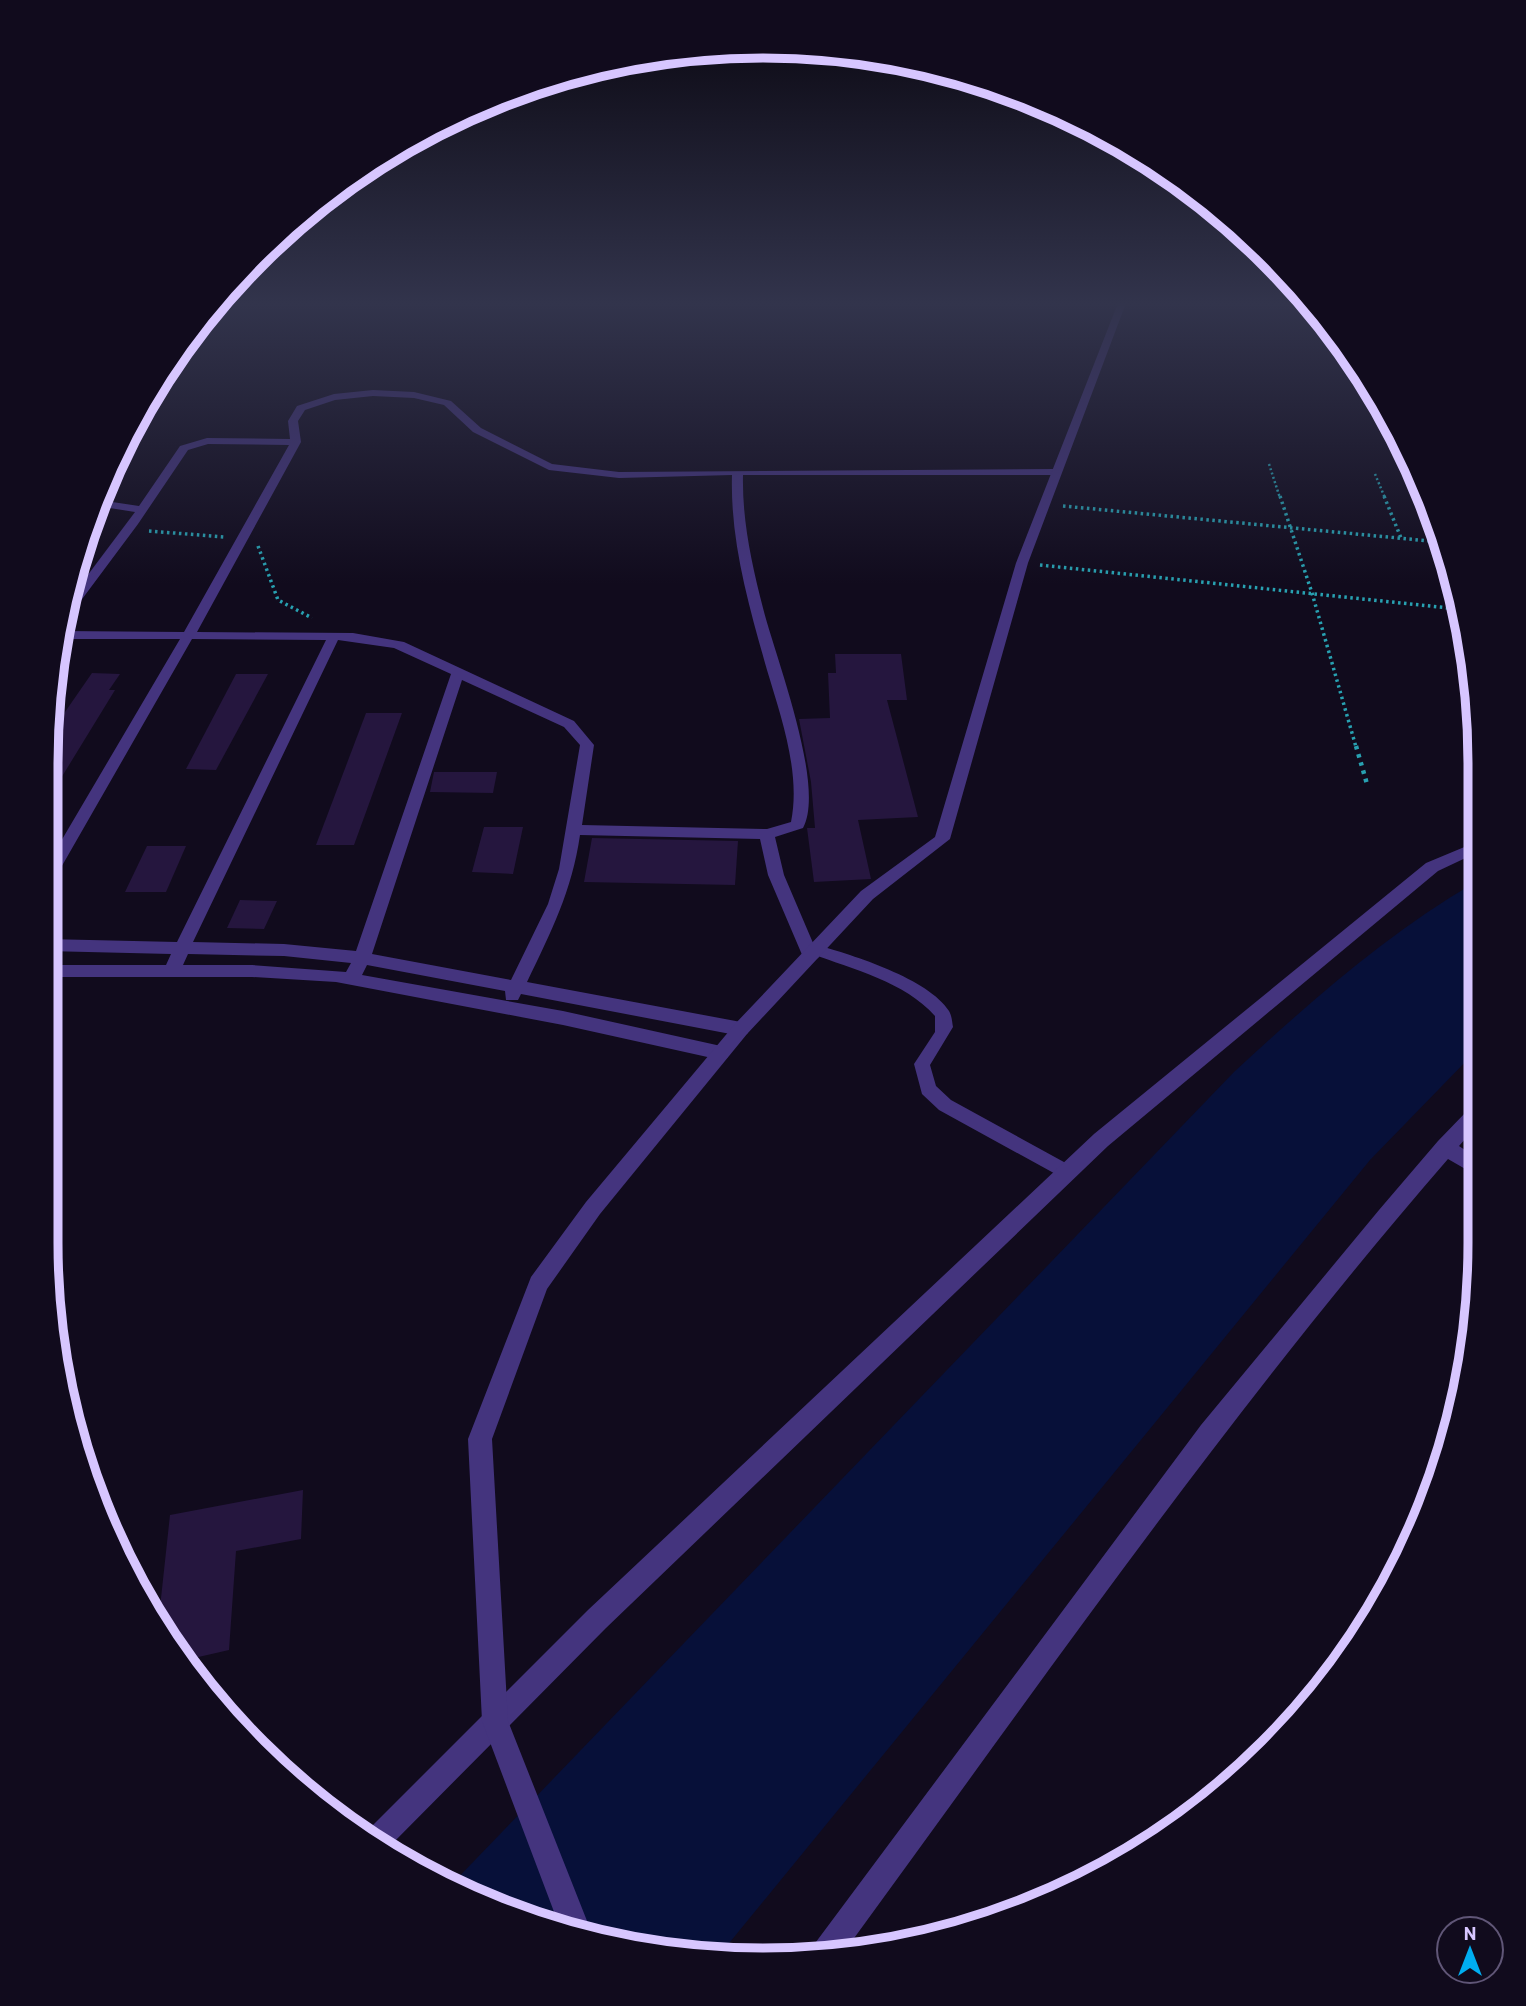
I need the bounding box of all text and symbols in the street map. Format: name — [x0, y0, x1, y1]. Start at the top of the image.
north arrow — [1435, 1915, 1505, 1985]
text: N — [1464, 1921, 1476, 1944]

